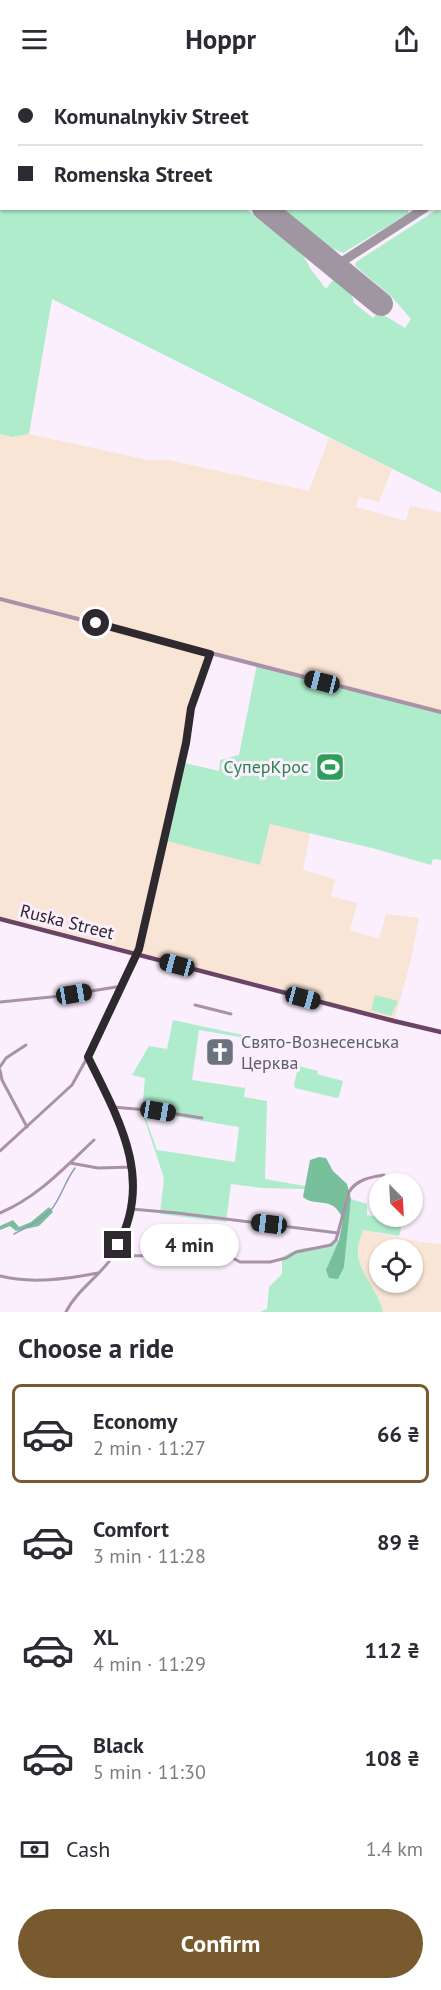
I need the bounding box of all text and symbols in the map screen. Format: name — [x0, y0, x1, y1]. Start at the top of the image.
text: Hoppr — [185, 22, 256, 56]
icon: menu — [18, 23, 51, 56]
icon: share — [390, 23, 423, 56]
text: Komunalnykiv Street — [54, 102, 249, 130]
text: Romenska Street — [54, 160, 212, 188]
route start — [82, 609, 109, 636]
car — [302, 669, 342, 695]
sports icon: СуперКрос — [314, 751, 346, 783]
place label: СуперКрос — [223, 755, 309, 778]
street label: Ruska Street — [18, 899, 117, 944]
car — [157, 952, 197, 978]
car — [55, 982, 93, 1006]
car — [283, 985, 323, 1011]
place label: Свято-Вознесенська Церква — [241, 1030, 399, 1074]
church icon: Свято-Вознесенська Церква — [204, 1036, 236, 1068]
car — [139, 1099, 177, 1123]
north arrow — [369, 1173, 423, 1227]
map controls — [369, 1173, 423, 1293]
car — [250, 1213, 288, 1235]
callout: 4 min — [139, 1224, 238, 1266]
route end — [104, 1231, 131, 1258]
text: 4 min — [165, 1232, 214, 1258]
button: locate — [369, 1239, 423, 1293]
text: Choose a ride — [18, 1331, 174, 1365]
icon: car — [21, 1407, 75, 1461]
text: Economy — [93, 1407, 177, 1435]
text: 66 ₴ — [377, 1420, 420, 1448]
text: 2 min · 11:27 — [93, 1435, 206, 1461]
icon: car — [21, 1515, 75, 1569]
text: Comfort — [93, 1515, 169, 1543]
text: 89 ₴ — [377, 1528, 420, 1556]
text: 3 min · 11:28 — [93, 1543, 206, 1569]
icon: car — [21, 1623, 75, 1677]
text: XL — [93, 1623, 118, 1651]
text: 112 ₴ — [365, 1636, 420, 1664]
text: 4 min · 11:29 — [93, 1651, 206, 1677]
icon: car — [21, 1731, 75, 1785]
text: Black — [93, 1731, 144, 1759]
text: 108 ₴ — [365, 1744, 420, 1772]
text: 5 min · 11:30 — [93, 1759, 206, 1785]
icon: cash — [18, 1833, 51, 1866]
text: Cash — [66, 1835, 110, 1863]
text: 1.4 km — [366, 1836, 423, 1862]
button: Confirm — [18, 1909, 423, 1978]

